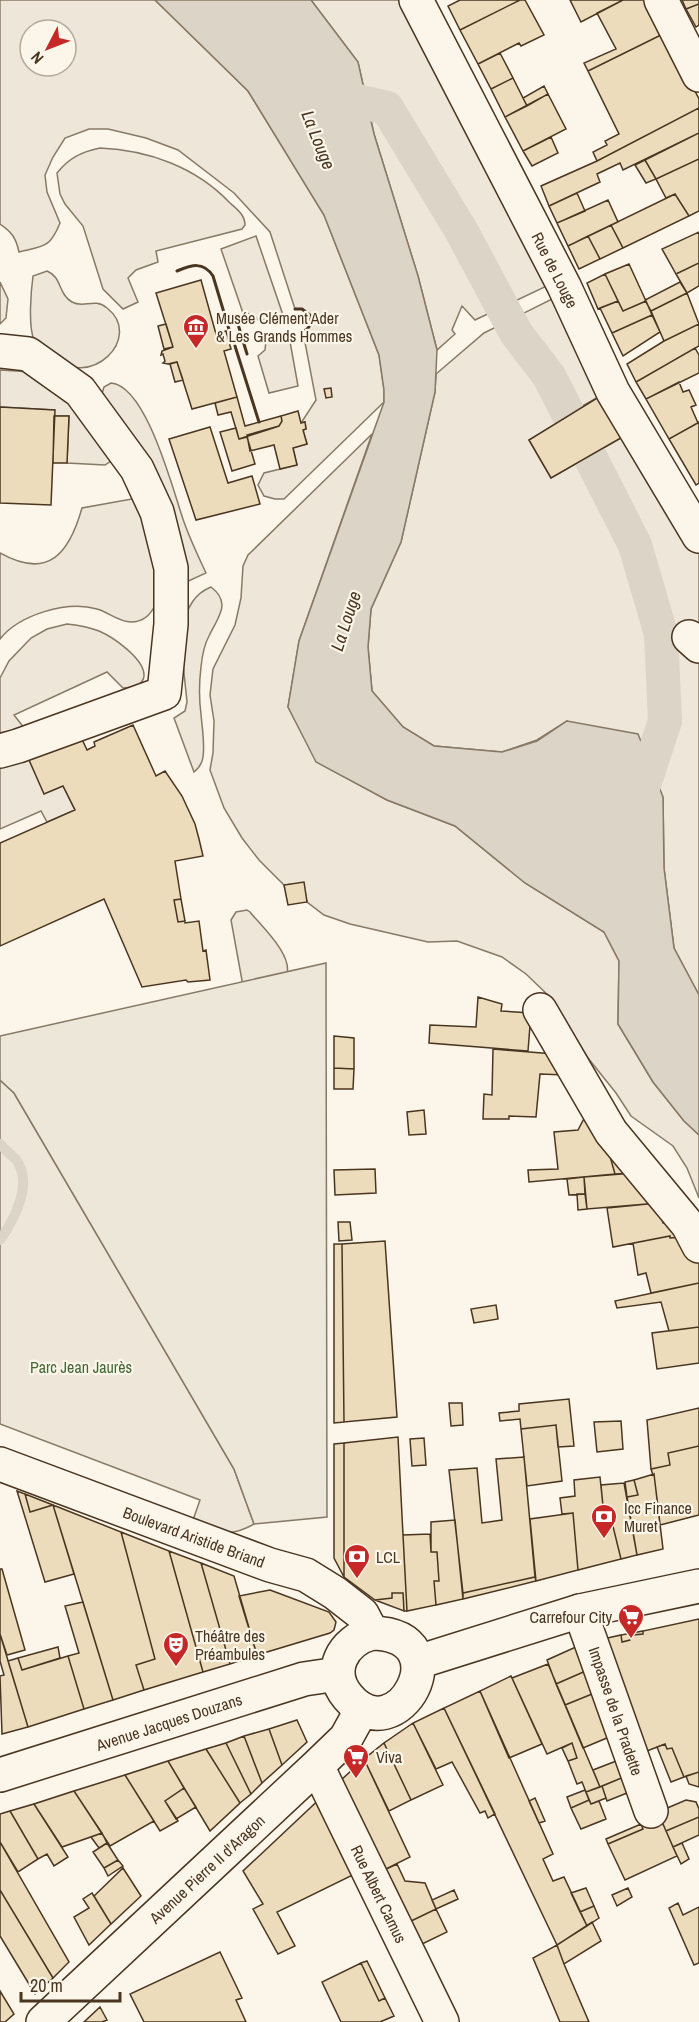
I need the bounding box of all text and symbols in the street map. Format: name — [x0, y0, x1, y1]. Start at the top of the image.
north arrow — [18, 18, 78, 78]
text: N — [26, 47, 48, 69]
water label: La Louge — [295, 107, 342, 173]
street label: Rue de Louge — [526, 228, 584, 312]
place label: Musée Clément Ader & Les Grands Hommes — [216, 307, 352, 347]
museum icon: Musée Clément Ader & Les Grands Hommes — [181, 312, 211, 350]
water label: La Louge — [324, 588, 367, 654]
park label: Parc Jean Jaurès — [30, 1356, 132, 1378]
place label: Icc Finance Muret — [624, 1497, 692, 1537]
street label: Boulevard Aristide Briand — [120, 1501, 268, 1573]
bank icon: Icc Finance Muret — [589, 1502, 619, 1540]
bank icon: LCL — [342, 1542, 372, 1580]
place label: LCL — [376, 1546, 401, 1568]
supermarket icon: Carrefour City — [616, 1602, 646, 1640]
place label: Carrefour City — [530, 1606, 612, 1628]
place label: Théâtre des Préambules — [195, 1625, 265, 1665]
theatre icon: Théâtre des Préambules — [161, 1630, 191, 1668]
street label: Impasse de la Pradette — [584, 1644, 648, 1778]
street label: Avenue Jacques Douzans — [92, 1688, 245, 1756]
supermarket icon: Viva — [341, 1742, 371, 1780]
place label: Viva — [376, 1746, 403, 1768]
street label: Avenue Pierre II d'Aragon — [144, 1810, 269, 1929]
street label: Rue Albert Camus — [346, 1841, 412, 1947]
scale bar — [21, 1965, 120, 2003]
text: 20 m — [30, 1973, 63, 1998]

